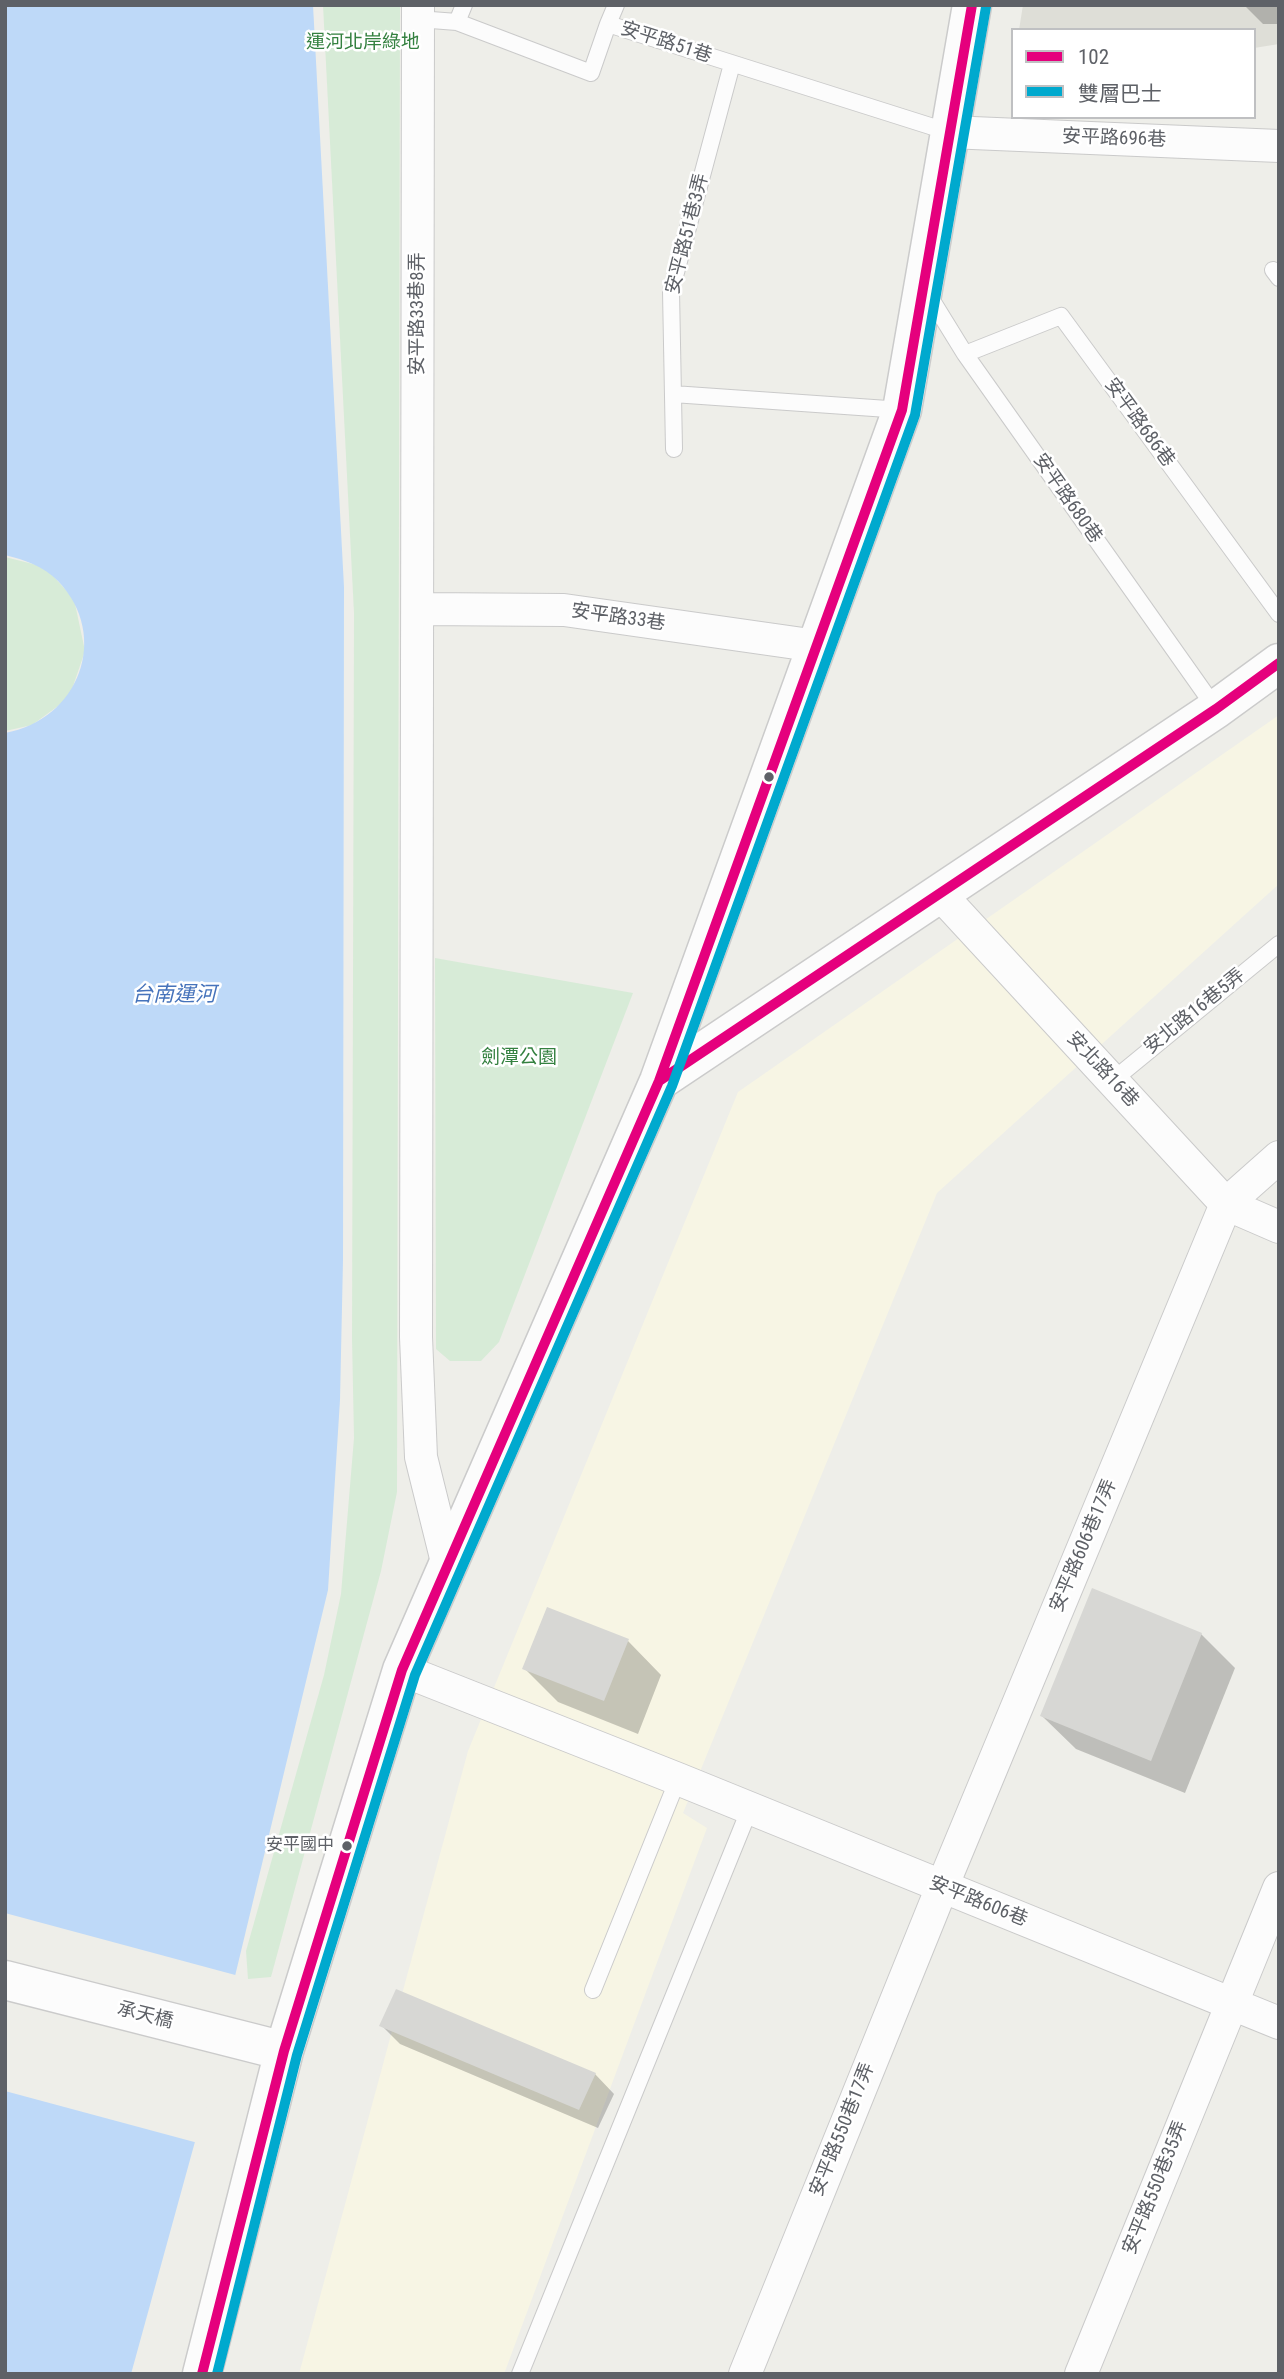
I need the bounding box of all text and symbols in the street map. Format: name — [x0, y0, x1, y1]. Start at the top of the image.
street label: 安平路51巷 — [617, 18, 715, 68]
legend — [1011, 28, 1256, 119]
park label: 運河北岸綠地 — [306, 32, 420, 54]
text: 102 — [1078, 45, 1109, 69]
text: 雙層巴士 — [1078, 82, 1162, 106]
street label: 安平路696巷 — [1062, 126, 1166, 152]
street label: 安平路51巷3弄 — [662, 172, 714, 296]
street label: 安平路33巷8弄 — [407, 252, 429, 376]
street label: 安平路686巷 — [1099, 374, 1179, 472]
street label: 安平路680巷 — [1028, 450, 1106, 548]
street label: 安平路33巷 — [569, 600, 667, 636]
unlabelled marker — [762, 770, 776, 784]
street label: 安北路16巷5弄 — [1140, 964, 1250, 1060]
water label: 台南運河 — [132, 983, 216, 1009]
street label: 安北路16巷 — [1061, 1028, 1143, 1112]
park label: 劍潭公園 — [481, 1047, 557, 1069]
street label: 安平路606巷17弄 — [1046, 1476, 1122, 1616]
place label: 安平國中 — [266, 1836, 334, 1856]
marker: 安平國中 — [340, 1839, 354, 1853]
street label: 安平路606巷 — [925, 1872, 1031, 1932]
street label: 承天橋 — [115, 1998, 175, 2034]
street label: 安平路550巷17弄 — [806, 2060, 880, 2200]
street label: 安平路550巷35弄 — [1119, 2118, 1193, 2258]

